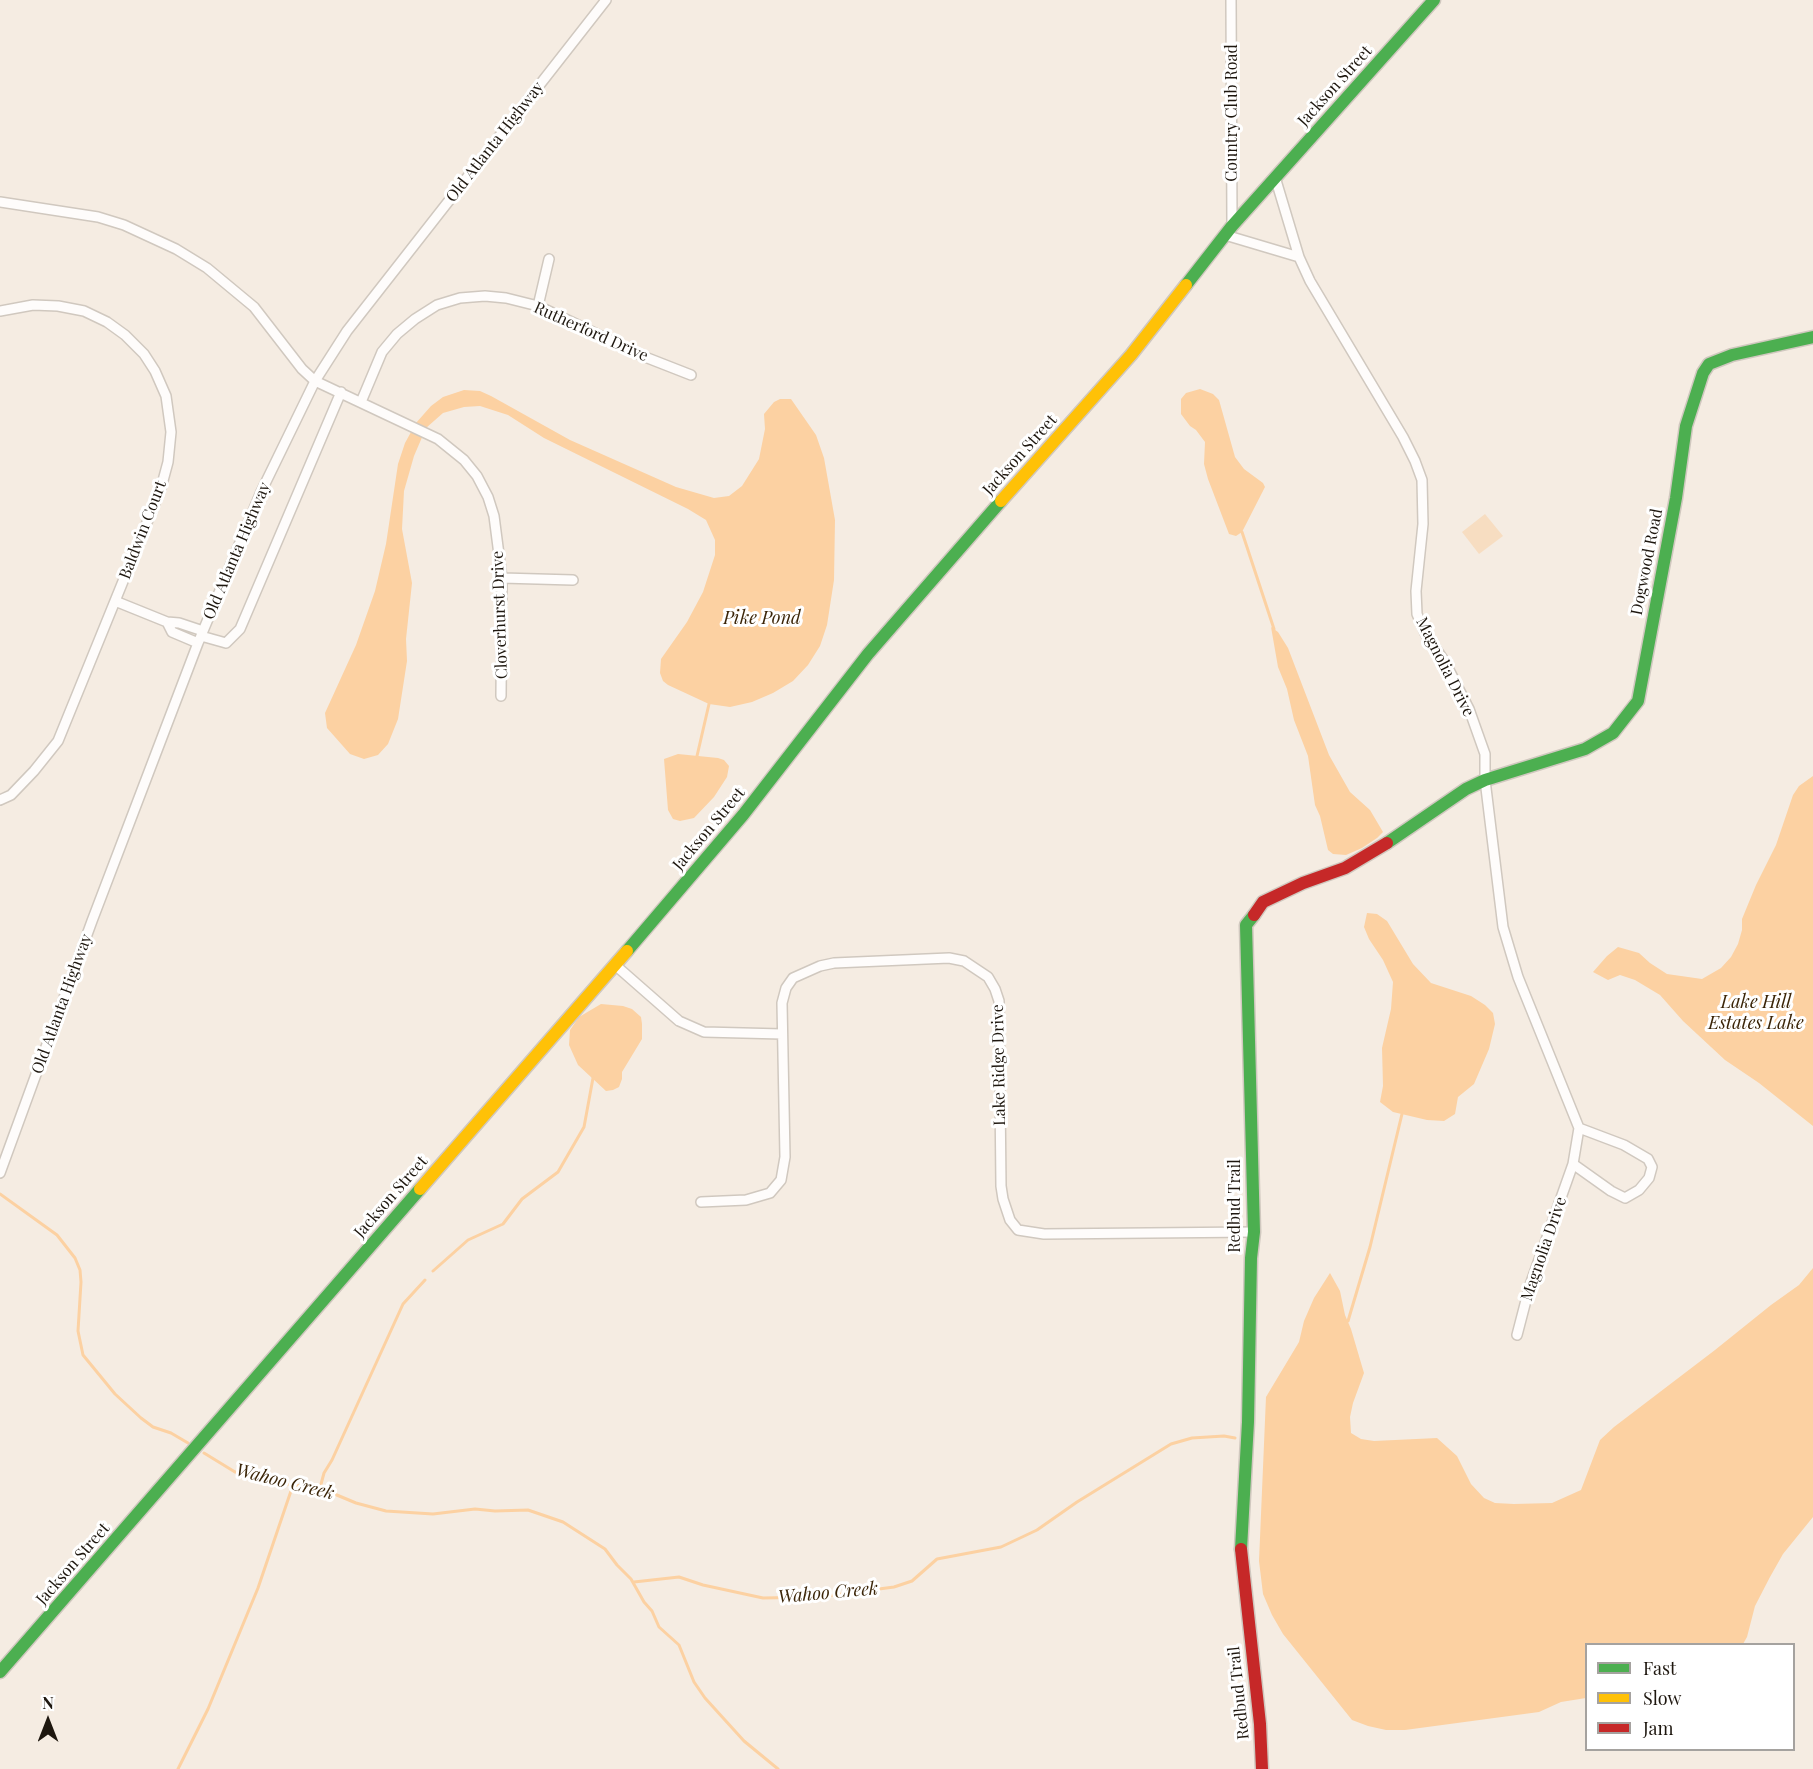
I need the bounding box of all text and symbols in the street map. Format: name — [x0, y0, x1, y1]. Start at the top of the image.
street label: Jackson Street — [1294, 42, 1376, 130]
street label: Country Club Road — [1222, 44, 1242, 182]
street label: Old Atlanta Highway — [442, 78, 548, 206]
street label: Rutherford Drive — [531, 298, 651, 366]
street label: Jackson Street — [979, 411, 1061, 499]
street label: Baldwin Court — [115, 478, 171, 582]
street label: Old Atlanta Highway — [199, 479, 275, 623]
street label: Dogwood Road — [1627, 507, 1667, 617]
street label: Cloverhurst Drive — [488, 550, 512, 680]
water label: Pike Pond — [723, 607, 801, 629]
street label: Magnolia Drive — [1412, 614, 1478, 720]
street label: Jackson Street — [669, 784, 749, 874]
street label: Old Atlanta Highway — [28, 931, 96, 1077]
water label: Lake Hill Estates Lake — [1708, 991, 1804, 1034]
street label: Lake Ridge Drive — [988, 1004, 1010, 1126]
street label: Jackson Street — [350, 1152, 432, 1242]
street label: Redbud Trail — [1225, 1159, 1245, 1253]
street label: Magnolia Drive — [1517, 1194, 1571, 1304]
water label: Wahoo Creek — [234, 1459, 336, 1505]
street label: Jackson Street — [32, 1519, 114, 1609]
water label: Wahoo Creek — [777, 1578, 879, 1608]
legend — [1585, 1643, 1795, 1751]
street label: Redbud Trail — [1225, 1645, 1253, 1741]
text: Fast — [1643, 1656, 1676, 1680]
text: Slow — [1643, 1686, 1681, 1710]
north arrow — [18, 1691, 78, 1751]
text: N — [42, 1692, 54, 1713]
text: Jam — [1643, 1716, 1673, 1740]

